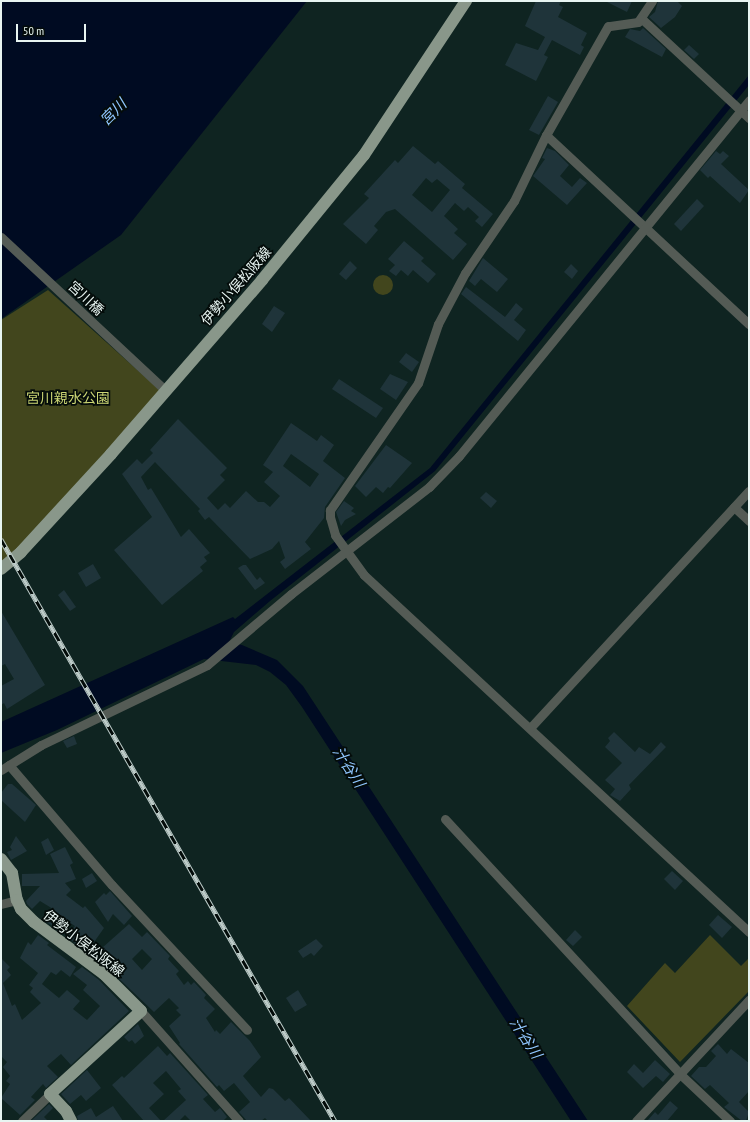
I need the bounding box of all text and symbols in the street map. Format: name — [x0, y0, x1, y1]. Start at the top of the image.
scale bar — [18, 16, 88, 42]
text: 50 m — [23, 23, 44, 38]
water label: 宮川 — [96, 95, 130, 129]
street label: 伊勢小俣松阪線 — [198, 244, 274, 328]
street label: 宮川橋 — [65, 278, 107, 318]
park label: 宮川親水公園 — [26, 390, 110, 406]
water label: 汁谷川 — [329, 743, 369, 791]
street label: 伊勢小俣松阪線 — [40, 906, 128, 980]
water label: 汁谷川 — [506, 1014, 546, 1062]

